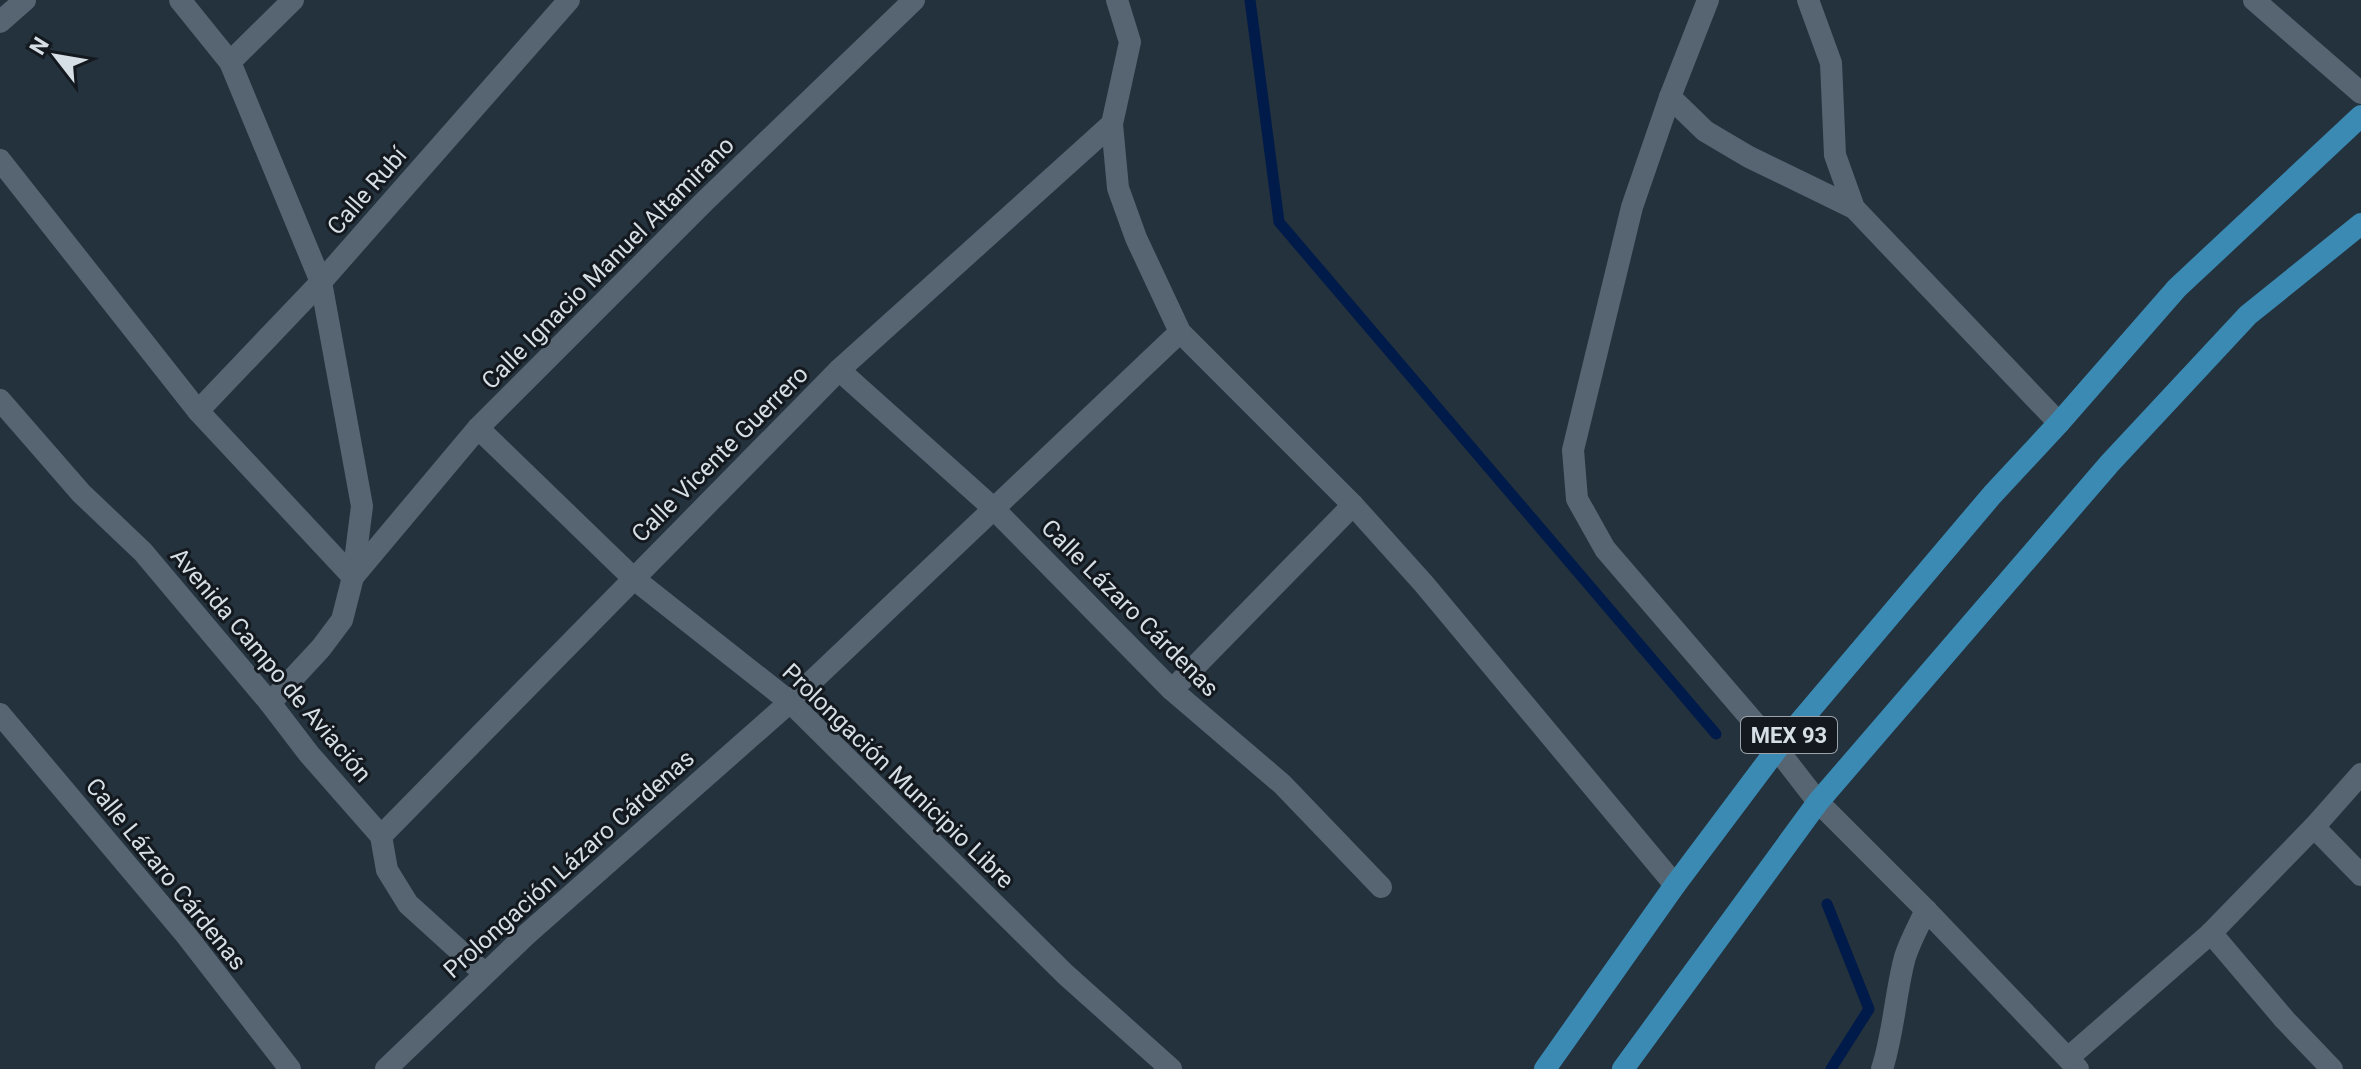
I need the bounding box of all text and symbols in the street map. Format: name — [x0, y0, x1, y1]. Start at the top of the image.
north arrow — [16, 16, 96, 96]
text: N — [25, 33, 54, 59]
street label: Calle Ignacio Manuel Altamirano — [476, 131, 740, 395]
street label: Calle Rubí — [322, 141, 413, 240]
street label: Calle Vicente Guerrero — [626, 360, 814, 548]
street label: Calle Lázaro Cárdenas — [1036, 514, 1224, 702]
street label: Avenida Campo de Aviación — [165, 542, 377, 788]
street label: Prolongación Municipio Libre — [776, 658, 1020, 894]
road number: MEX 93 — [1741, 717, 1837, 753]
street label: Prolongación Lázaro Cárdenas — [438, 744, 700, 984]
street label: Calle Lázaro Cárdenas — [80, 772, 252, 976]

